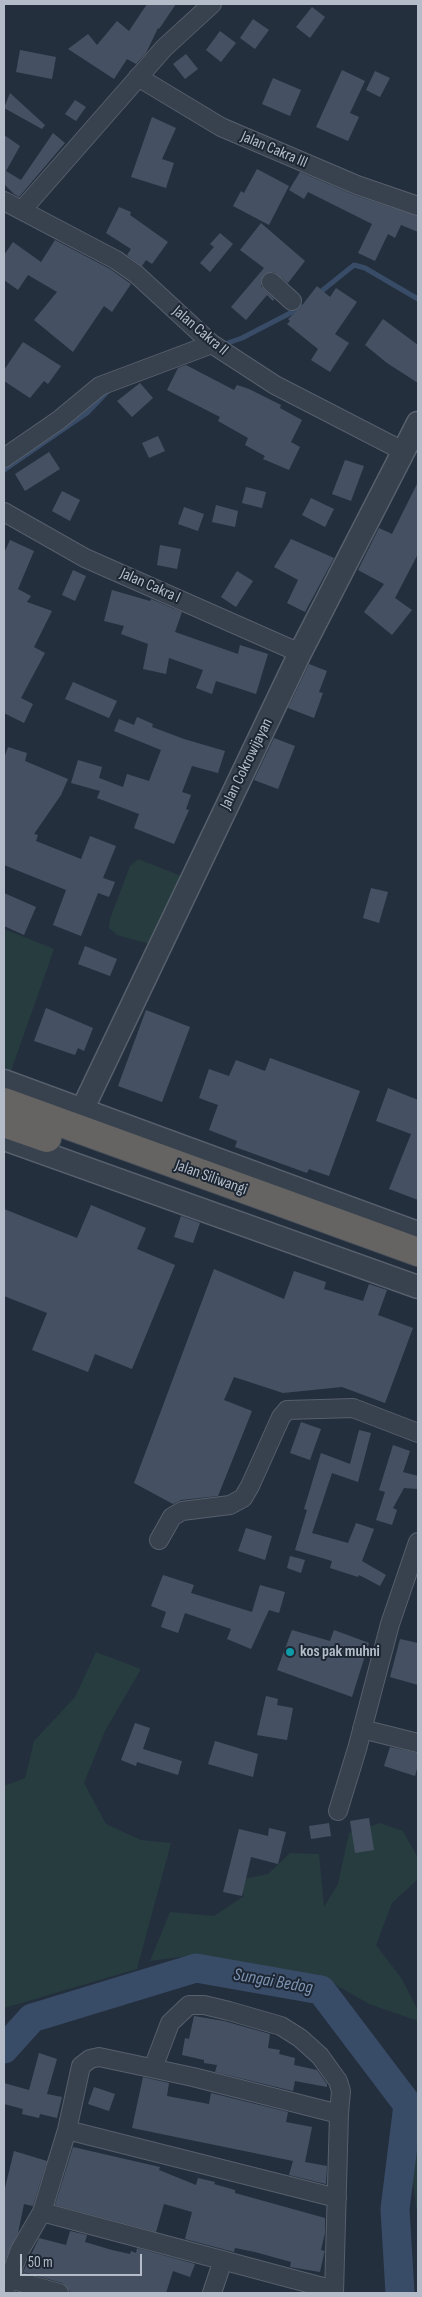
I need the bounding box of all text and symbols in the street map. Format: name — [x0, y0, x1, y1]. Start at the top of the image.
street label: Jalan Cakra III — [238, 127, 310, 173]
street label: Jalan Cakra II — [168, 302, 232, 360]
street label: Jalan Cakra I — [117, 564, 183, 608]
street label: Jalan Cokrowijayan — [217, 715, 277, 813]
street label: Jalan Siliwangi — [172, 1156, 250, 1200]
place label: kos pak muhni — [300, 1642, 380, 1662]
marker: kos pak muhni — [284, 1646, 296, 1658]
water label: Sungai Bedog — [232, 1964, 314, 2000]
scale bar — [22, 2244, 145, 2276]
text: 50 m — [28, 2253, 53, 2272]

